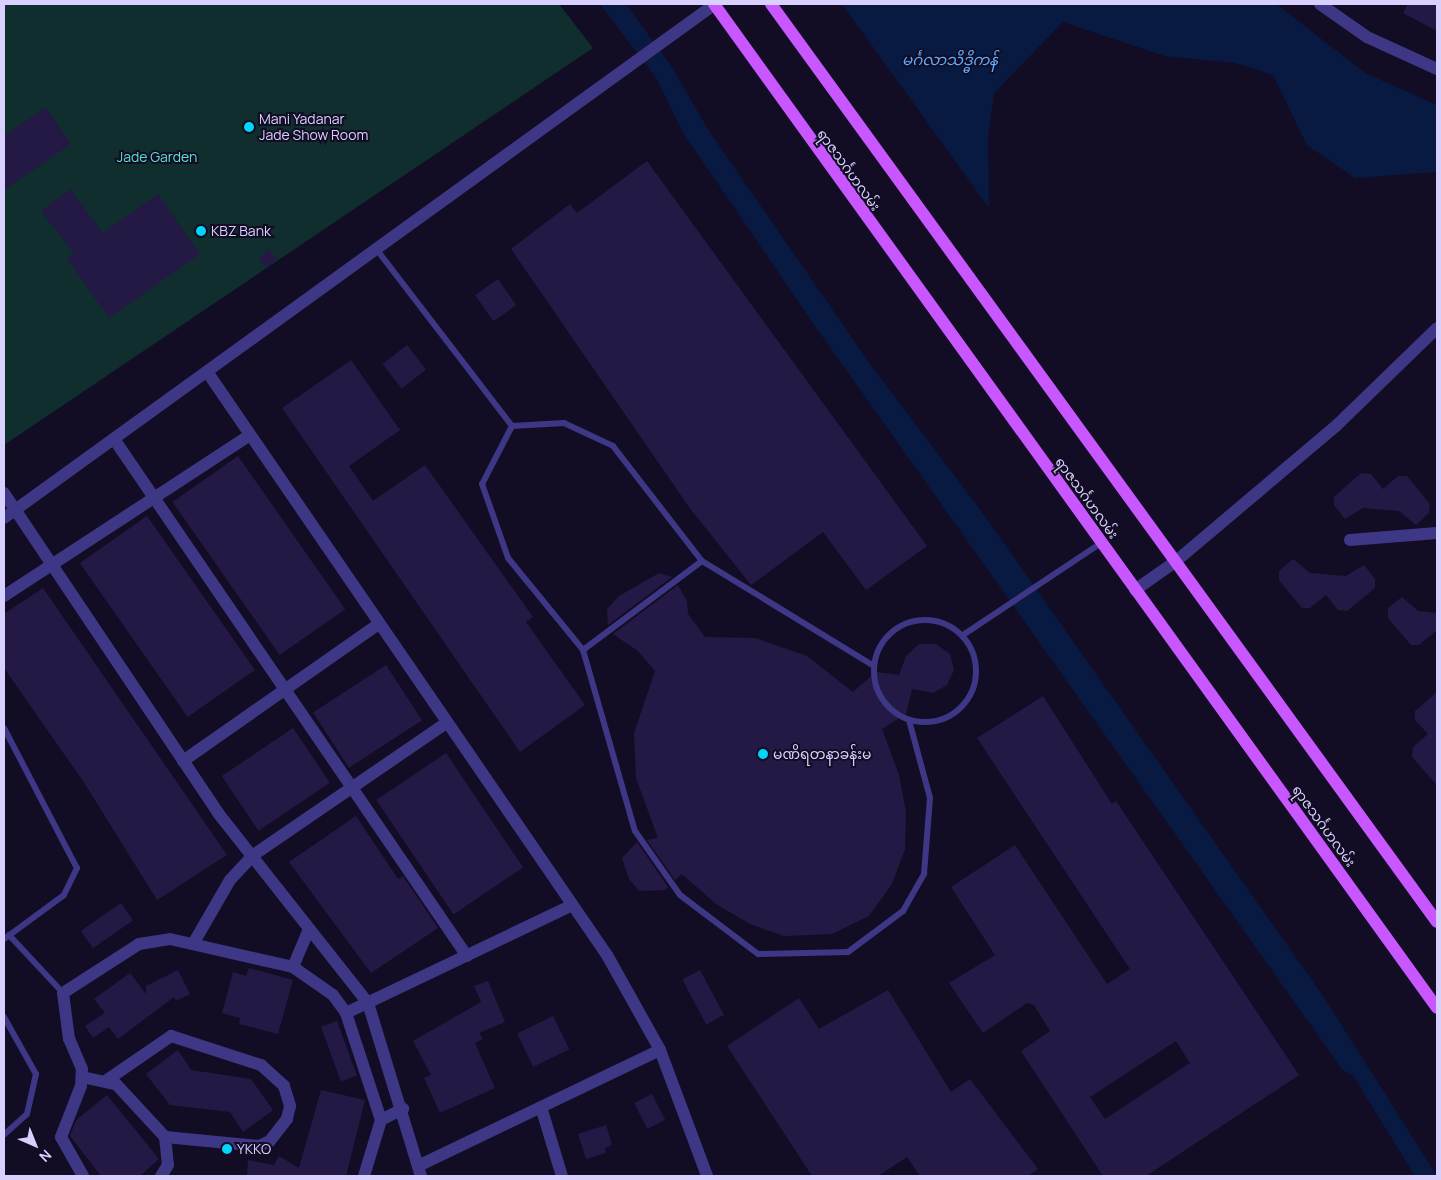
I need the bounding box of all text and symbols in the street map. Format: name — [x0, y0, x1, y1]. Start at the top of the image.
water label: မင်္ဂလာသိဒ္ဓိကန် — [902, 51, 998, 69]
place label: Mani Yadanar Jade Show Room — [259, 111, 368, 144]
marker: Mani Yadanar Jade Show Room — [243, 121, 255, 133]
street label: ရာဇသင်္ဂဟလမ်း — [814, 126, 884, 214]
park label: Jade Garden — [117, 149, 197, 165]
place label: KBZ Bank — [211, 223, 271, 239]
marker: KBZ Bank — [195, 225, 207, 237]
street label: ရာဇသင်္ဂဟလမ်း — [1052, 454, 1122, 542]
place label: မဏိရတနာခန်းမ — [773, 746, 872, 762]
marker: မဏိရတနာခန်းမ — [757, 748, 769, 760]
street label: ရာဇသင်္ဂဟလမ်း — [1289, 782, 1359, 870]
north arrow — [10, 1120, 60, 1170]
place label: YKKO — [237, 1141, 271, 1157]
marker: YKKO — [221, 1143, 233, 1155]
text: N — [36, 1146, 56, 1166]

